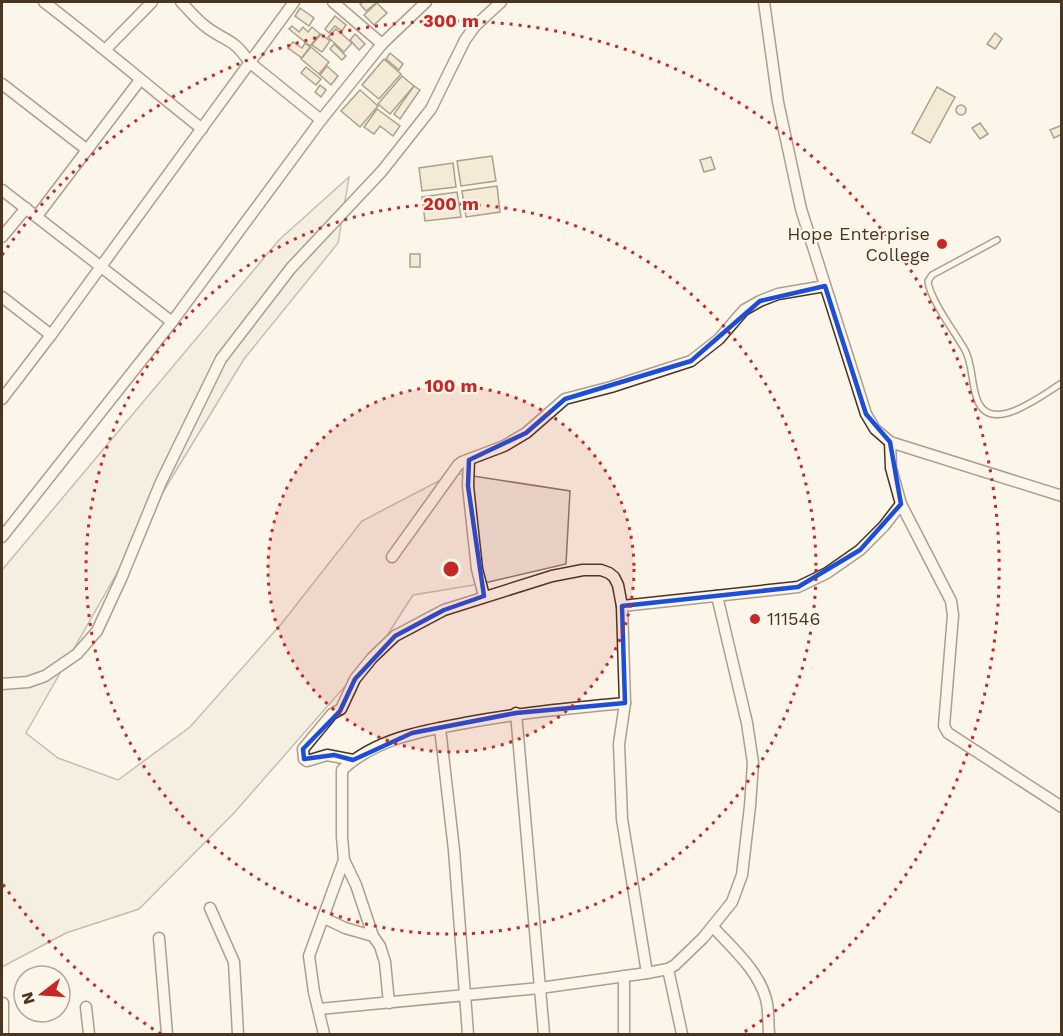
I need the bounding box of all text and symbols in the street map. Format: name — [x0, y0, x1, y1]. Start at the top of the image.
text: 300 m — [423, 10, 479, 31]
text: 200 m — [423, 193, 479, 214]
place label: Hope Enterprise College — [787, 223, 930, 265]
marker: Hope Enterprise College — [935, 237, 949, 251]
text: 100 m — [424, 375, 478, 396]
centre of rings — [441, 559, 461, 579]
place label: 111546 — [767, 608, 820, 629]
marker: 111546 — [748, 612, 762, 626]
north arrow — [12, 964, 72, 1024]
text: N — [17, 990, 39, 1007]

